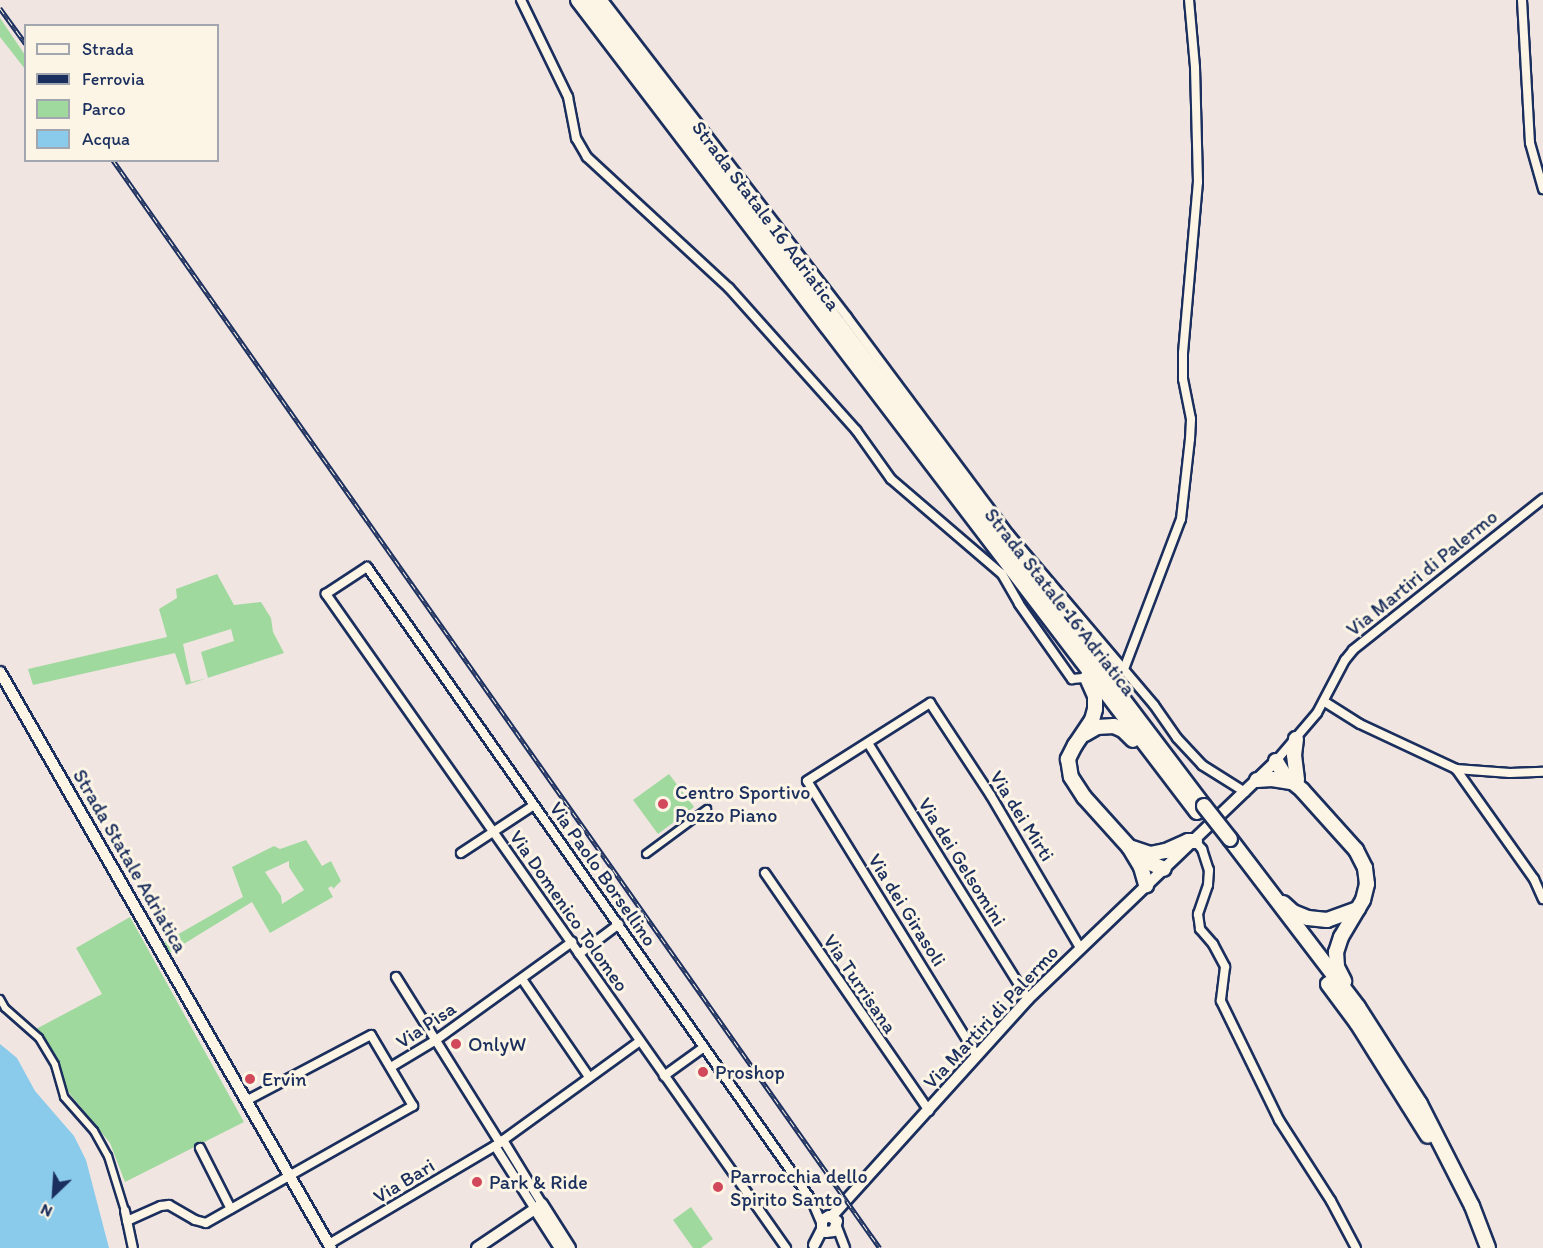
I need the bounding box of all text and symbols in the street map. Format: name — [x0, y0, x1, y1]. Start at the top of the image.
legend — [24, 24, 219, 162]
text: Strada — [82, 38, 134, 60]
text: Ferrovia — [82, 68, 145, 90]
text: Parco — [82, 98, 126, 120]
street label: Strada Statale 16 Adriatica — [687, 116, 845, 316]
text: Acqua — [82, 128, 130, 150]
street label: Strada Statale 16 Adriatica — [979, 503, 1141, 701]
street label: Via Martiri di Palermo — [1342, 505, 1502, 641]
street label: Strada Statale Adriatica — [68, 765, 192, 957]
street label: Via dei Mirti — [985, 766, 1059, 866]
place label: Centro Sportivo Pozzo Piano — [675, 780, 810, 827]
street label: Via dei Gelsomini — [913, 793, 1011, 931]
marker: Centro Sportivo Pozzo Piano — [656, 797, 670, 811]
street label: Via Paolo Borsellino — [544, 798, 662, 950]
street label: Via Domenico Tolomeo — [504, 825, 634, 997]
street label: Via dei Girasoli — [863, 849, 951, 971]
street label: Via Turrisana — [818, 930, 902, 1038]
street label: Via Martiri di Palermo — [918, 940, 1064, 1094]
street label: Via Pisa — [392, 996, 460, 1054]
place label: OnlyW — [468, 1032, 526, 1056]
marker: OnlyW — [449, 1037, 463, 1051]
place label: Proshop — [715, 1060, 785, 1084]
marker: Proshop — [696, 1065, 710, 1079]
place label: Ervin — [262, 1067, 307, 1091]
marker: Ervin — [243, 1072, 257, 1086]
street label: Via Bari — [369, 1153, 439, 1209]
north arrow — [24, 1164, 84, 1224]
place label: Parrocchia dello Spirito Santo — [730, 1164, 868, 1211]
place label: Park & Ride — [489, 1170, 588, 1194]
marker: Park & Ride — [470, 1175, 484, 1189]
marker: Parrocchia dello Spirito Santo — [711, 1180, 725, 1194]
text: N — [37, 1200, 55, 1222]

